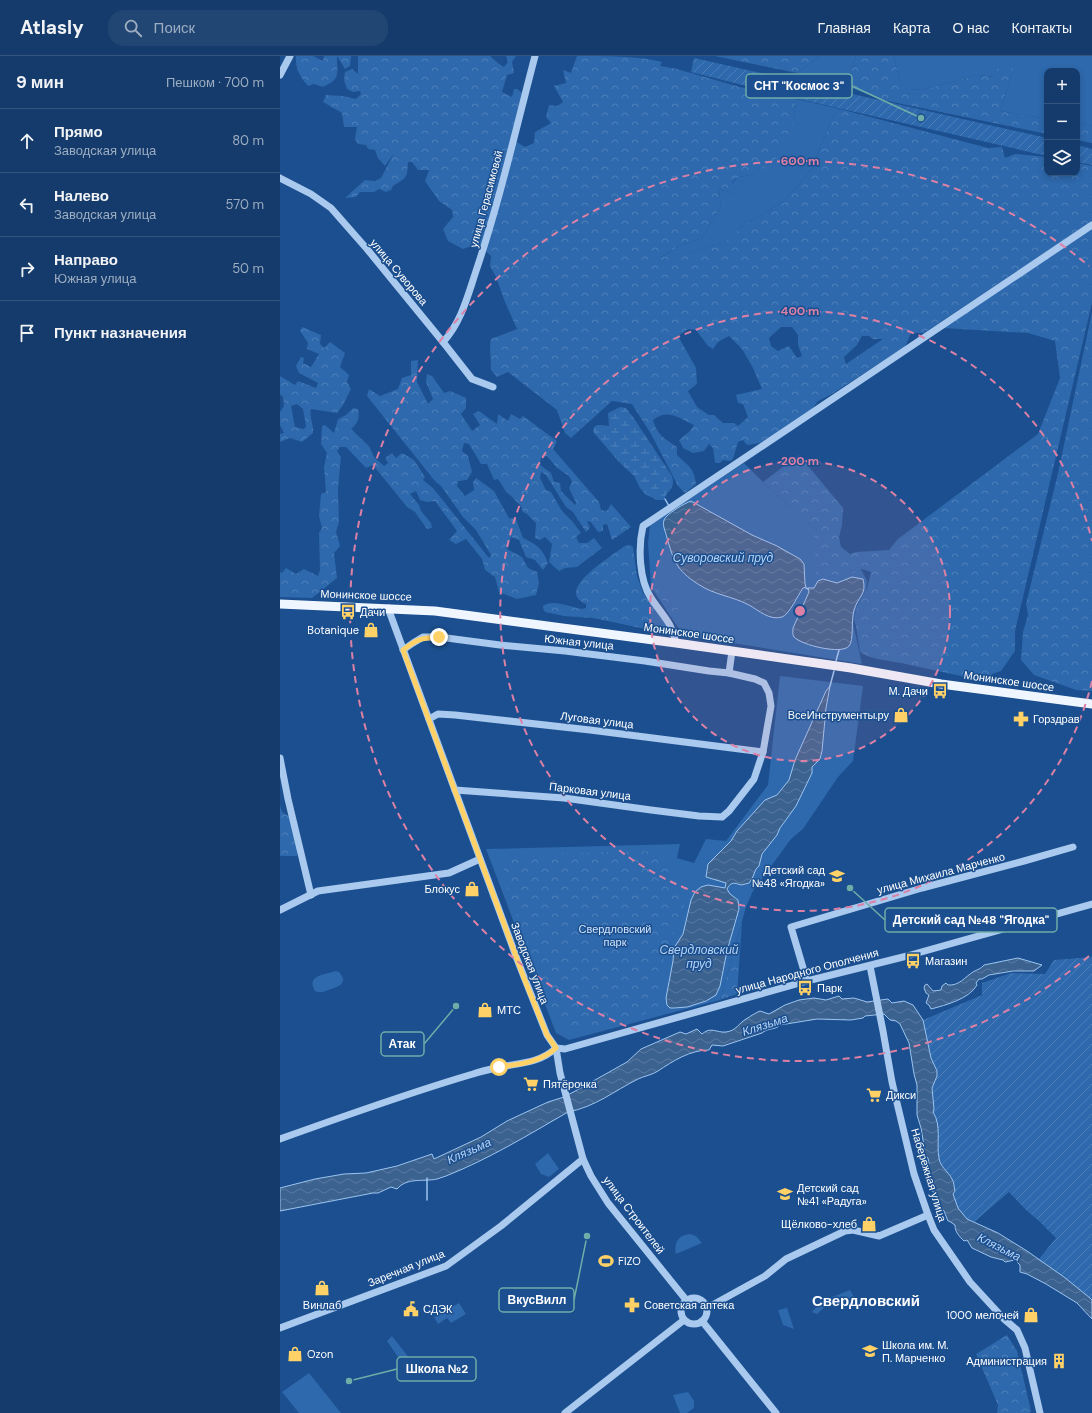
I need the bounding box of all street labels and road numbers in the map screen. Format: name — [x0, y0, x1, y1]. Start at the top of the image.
street label: улица Герасимовой — [466, 149, 506, 249]
street label: улица Суворова — [367, 236, 431, 309]
street label: Монинское шоссе — [320, 586, 412, 604]
street label: Монинское шоссе — [643, 620, 735, 646]
street label: Южная улица — [544, 631, 615, 653]
street label: Монинское шоссе — [963, 668, 1055, 694]
street label: Луговая улица — [560, 709, 635, 732]
street label: Парковая улица — [548, 779, 632, 803]
street label: улица Михаила Марченко — [876, 849, 1006, 897]
street label: Заводская улица — [508, 920, 552, 1007]
street label: улица Народного Ополчения — [734, 945, 880, 997]
street label: Набережная улица — [908, 1127, 950, 1224]
street label: улица Строителей — [600, 1173, 668, 1257]
street label: Заречная улица — [366, 1246, 447, 1290]

